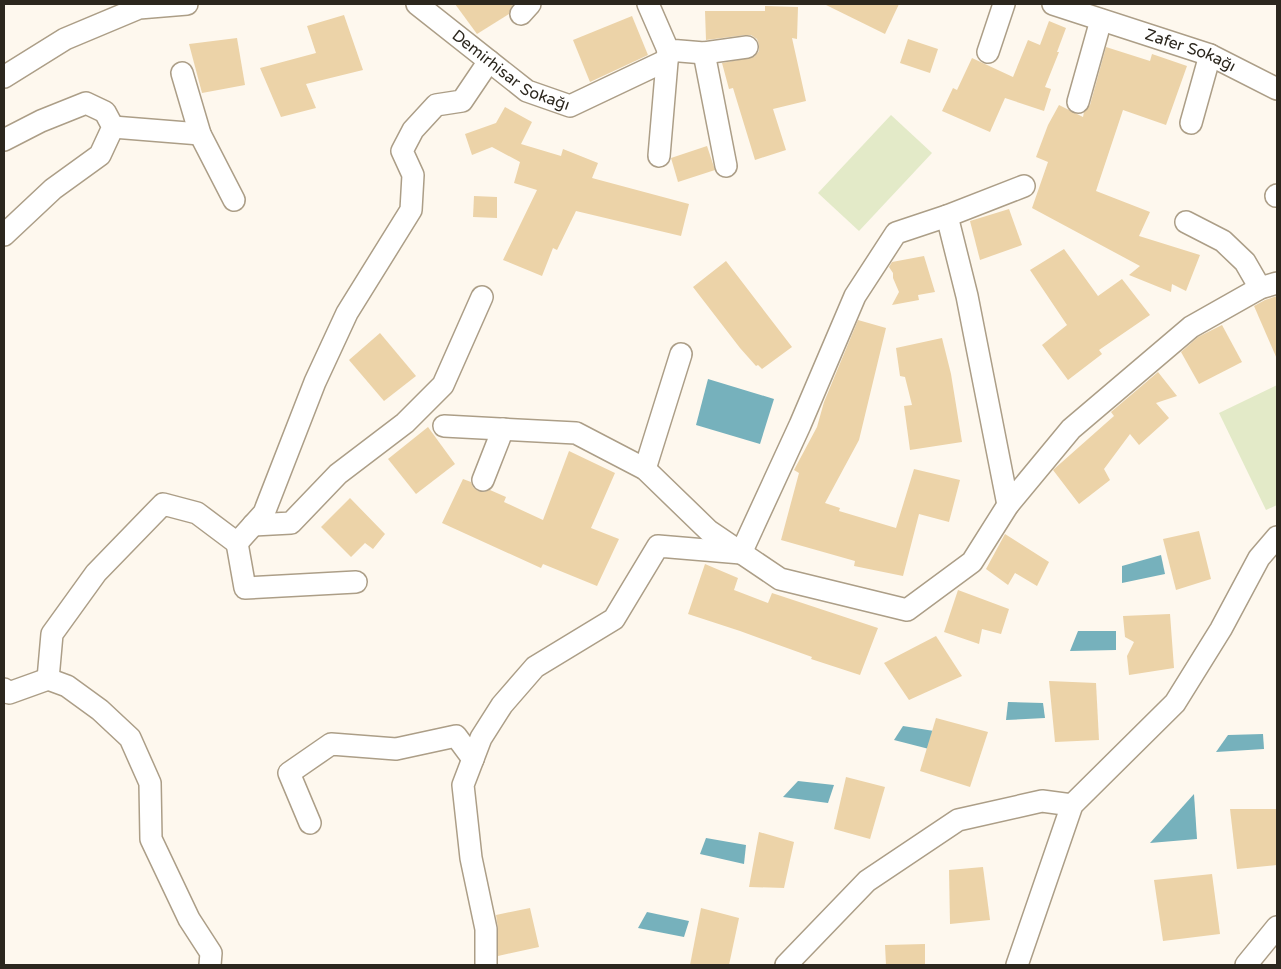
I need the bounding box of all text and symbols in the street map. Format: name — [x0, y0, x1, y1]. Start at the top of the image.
street label: Demirhisar Sokağı — [448, 25, 572, 115]
street label: Zafer Sokağı — [1142, 25, 1239, 76]

